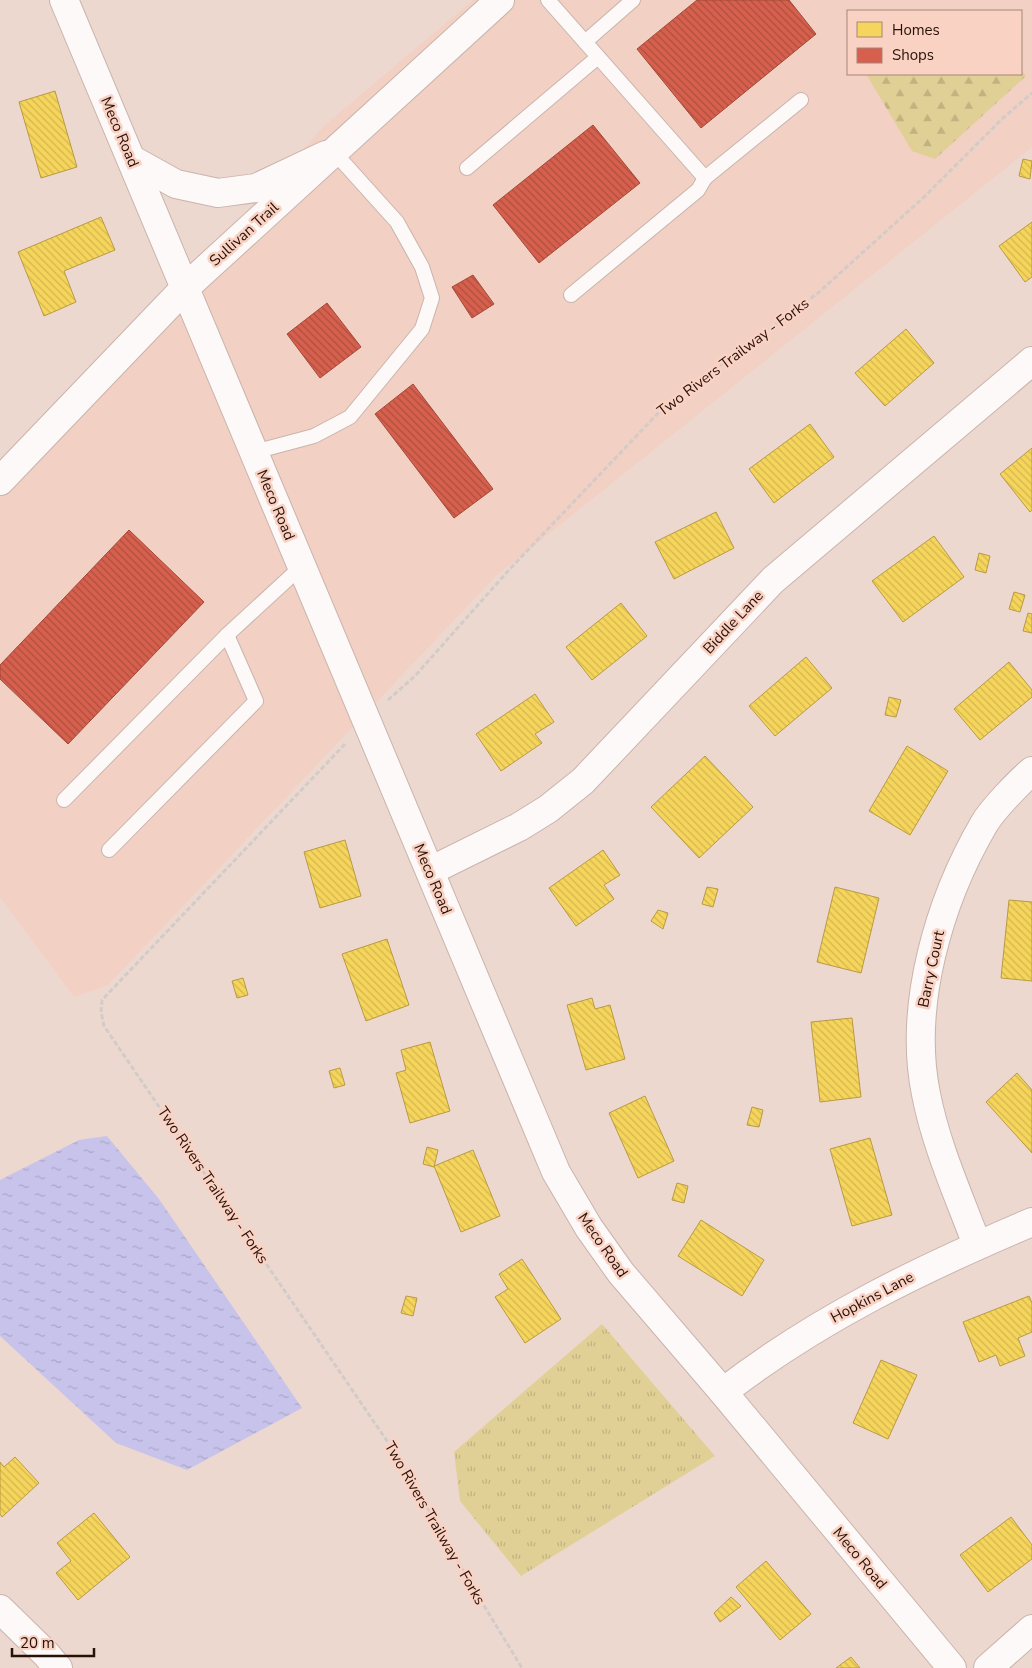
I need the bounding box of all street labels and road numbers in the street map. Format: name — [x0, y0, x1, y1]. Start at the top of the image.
street label: Meco Road — [96, 94, 144, 170]
street label: Sullivan Trail — [205, 197, 283, 271]
street label: Two Rivers Trailway - Forks — [653, 293, 813, 421]
street label: Meco Road — [252, 467, 300, 543]
street label: Biddle Lane — [698, 586, 768, 658]
street label: Meco Road — [409, 841, 457, 917]
street label: Barry Court — [913, 928, 949, 1009]
street label: Two Rivers Trailway - Forks — [153, 1103, 273, 1267]
street label: Meco Road — [573, 1209, 633, 1281]
street label: Hopkins Lane — [827, 1267, 917, 1327]
street label: Two Rivers Trailway - Forks — [380, 1438, 490, 1608]
street label: Meco Road — [828, 1523, 892, 1593]

